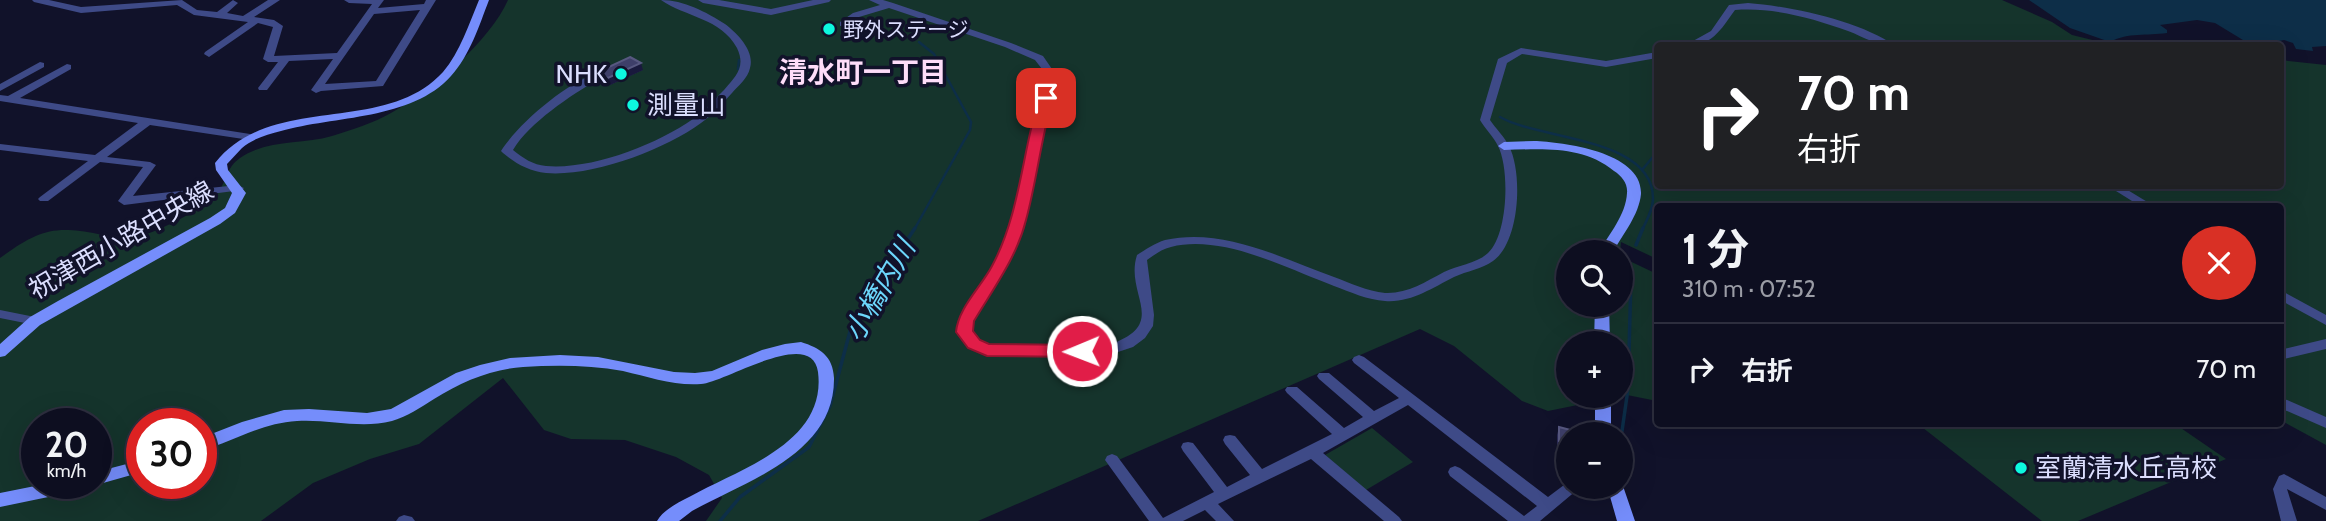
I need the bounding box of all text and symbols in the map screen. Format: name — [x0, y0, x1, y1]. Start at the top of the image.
place label: 野外ステージ — [843, 17, 969, 42]
marker: 野外ステージ — [821, 21, 837, 37]
district label: 清水町一丁目 — [779, 55, 947, 89]
place label: NHK — [556, 58, 607, 90]
text: 70 m — [1797, 63, 1910, 122]
marker: NHK — [613, 66, 629, 82]
pin — [1016, 68, 1076, 128]
icon: right — [1682, 70, 1773, 161]
icon: arrive — [1027, 79, 1065, 117]
place label: 測量山 — [647, 89, 725, 121]
marker: 測量山 — [625, 97, 641, 113]
text: 右折 — [1797, 129, 1861, 168]
street label: 祝津西小路中央線 — [23, 174, 219, 306]
text: 1 分 — [1682, 223, 1749, 275]
button: close — [2182, 226, 2256, 300]
water label: 小橋内川 — [836, 230, 923, 347]
map controls — [1556, 240, 1633, 499]
button: search — [1556, 240, 1633, 317]
text: 310 m · 07:52 — [1682, 275, 1816, 303]
position arrow — [1045, 314, 1119, 388]
button: + — [1556, 331, 1633, 408]
icon: right — [1682, 350, 1720, 388]
text: 70 m — [2196, 353, 2256, 385]
text: 右折 — [1741, 355, 1793, 387]
speed limit sign: 30 — [126, 408, 217, 499]
button: − — [1556, 422, 1633, 499]
text: 20 — [45, 423, 88, 466]
place label: 室蘭清水丘高校 — [2035, 452, 2217, 484]
text: km/h — [47, 460, 86, 482]
marker: 室蘭清水丘高校 — [2013, 460, 2029, 476]

